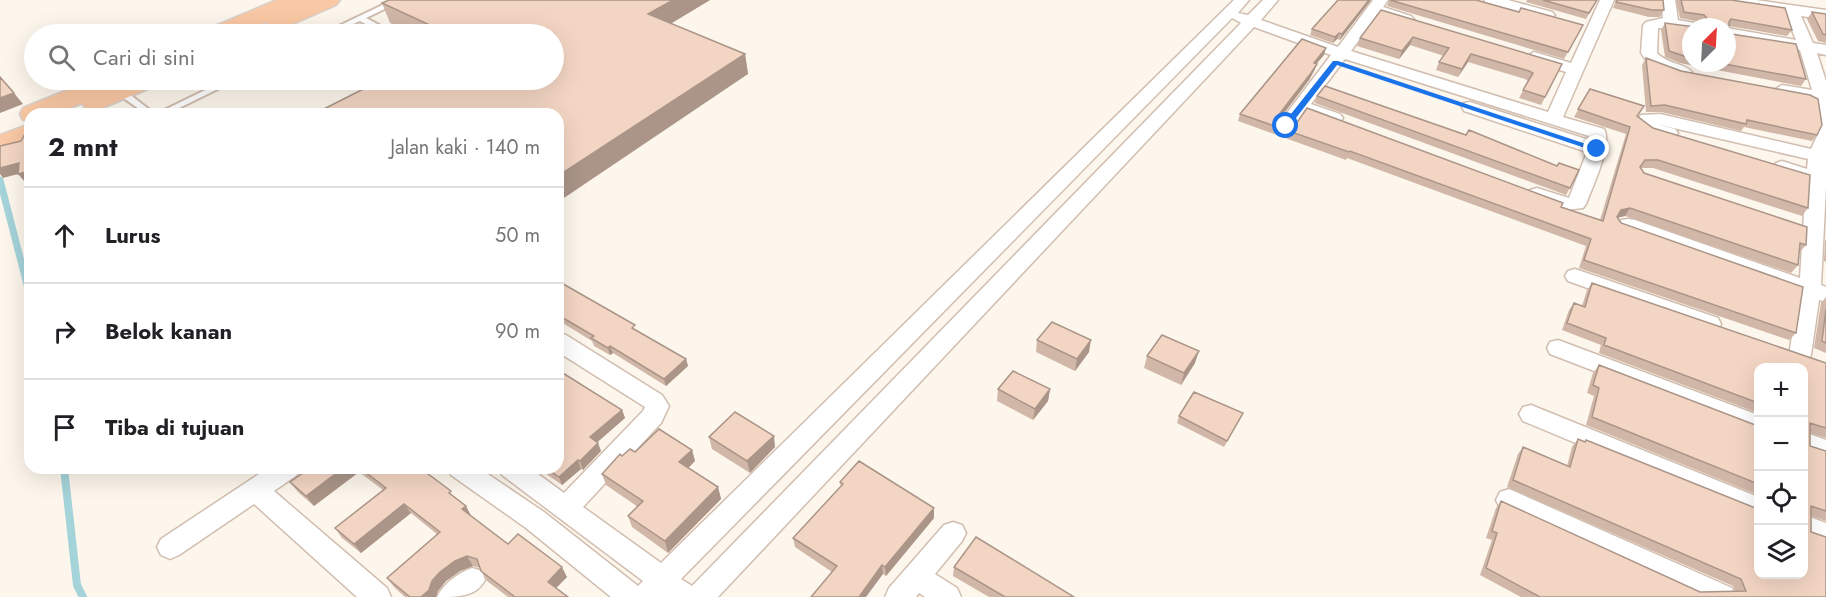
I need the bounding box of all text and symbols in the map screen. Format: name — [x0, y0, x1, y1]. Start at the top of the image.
north arrow — [1682, 18, 1736, 72]
search box — [24, 24, 564, 90]
icon: search — [45, 41, 78, 74]
text: Cari di sini — [93, 41, 195, 73]
route start — [1272, 112, 1298, 138]
text: 2 mnt — [48, 128, 117, 166]
text: Jalan kaki · 140 m — [390, 133, 540, 162]
route end — [1583, 135, 1609, 161]
icon: ahead — [48, 219, 81, 252]
text: Lurus — [105, 219, 161, 251]
text: 50 m — [495, 221, 540, 250]
icon: right — [48, 315, 81, 348]
text: Belok kanan — [105, 315, 232, 347]
text: 90 m — [495, 317, 540, 346]
map controls — [1754, 363, 1808, 579]
button: + — [1754, 363, 1808, 417]
icon: arrive — [48, 411, 81, 444]
text: Tiba di tujuan — [105, 411, 244, 443]
button: − — [1754, 417, 1808, 471]
button: locate — [1754, 471, 1808, 525]
button: layers — [1754, 525, 1808, 579]

